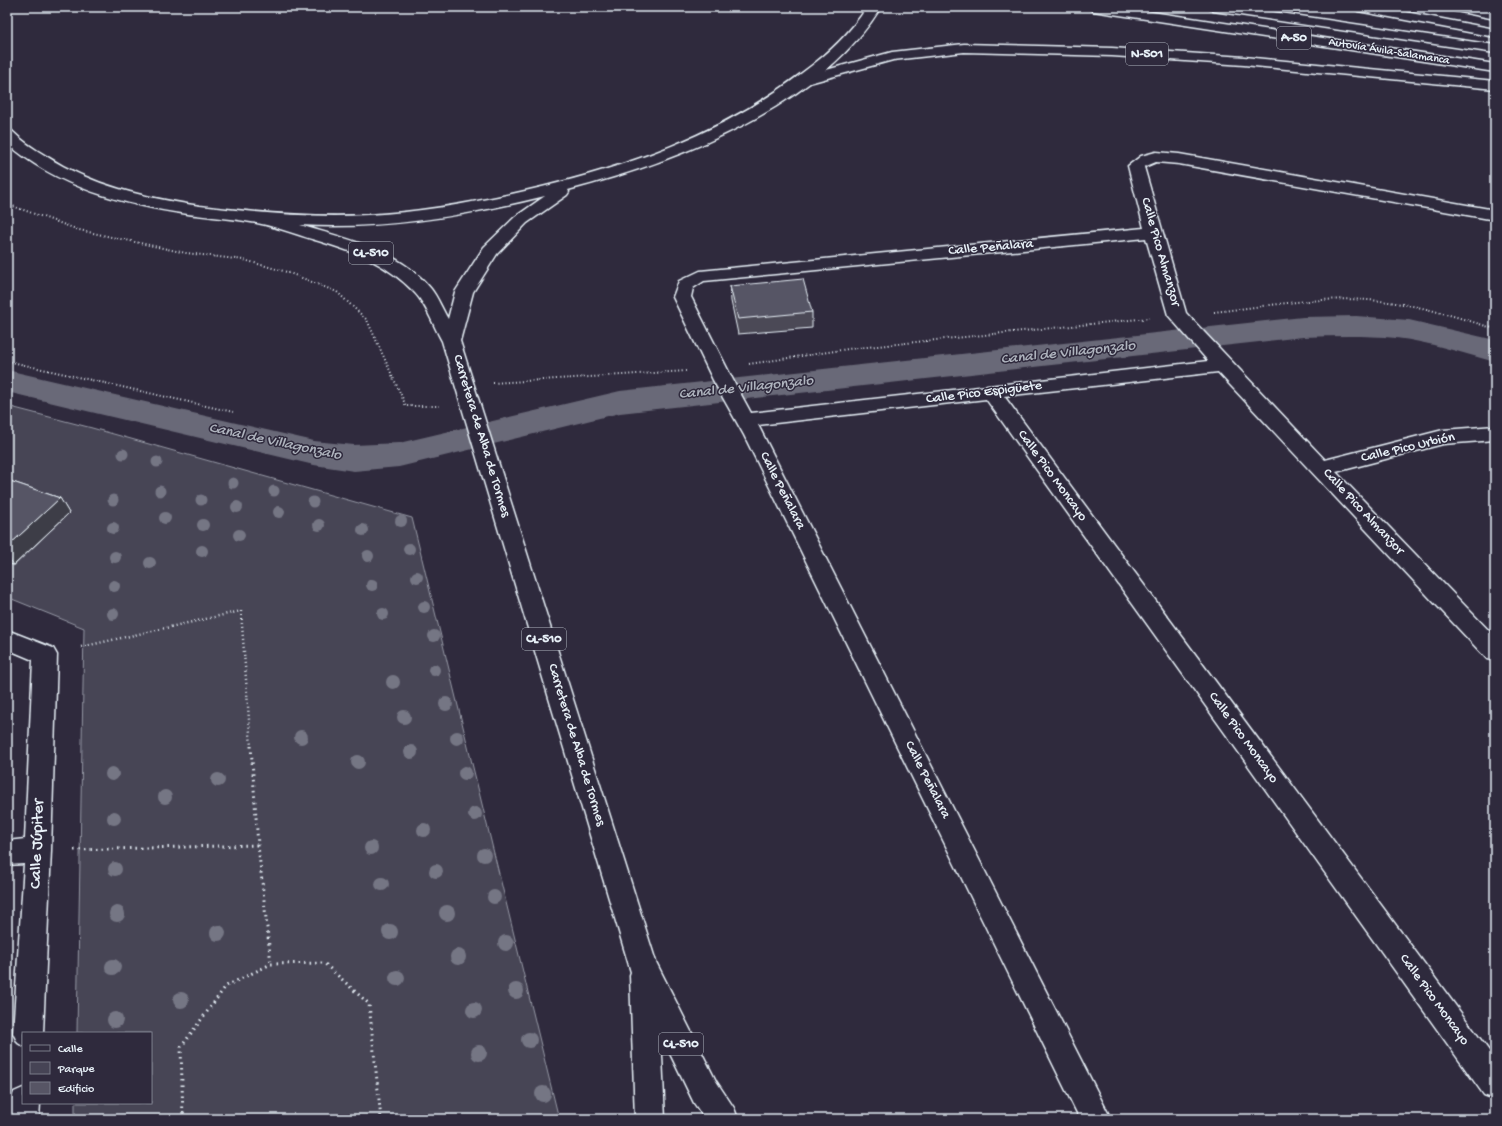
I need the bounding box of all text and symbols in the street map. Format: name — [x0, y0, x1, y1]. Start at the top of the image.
road number: A-50 — [1277, 27, 1311, 49]
street label: Autovía Ávila-Salamanca — [1327, 36, 1451, 69]
road number: N-501 — [1126, 43, 1168, 65]
street label: Calle Pico Almanzor — [1136, 196, 1184, 309]
street label: Calle Peñalara — [948, 236, 1035, 260]
road number: CL-510 — [349, 242, 393, 264]
water label: Canal de Villagonzalo — [1000, 337, 1137, 369]
street label: Carretera de Alba de Tormes — [448, 353, 514, 520]
water label: Canal de Villagonzalo — [678, 372, 815, 404]
street label: Calle Pico Espigüete — [925, 377, 1044, 409]
water label: Canal de Villagonzalo — [207, 419, 344, 465]
street label: Calle Pico Moncayo — [1013, 427, 1091, 525]
street label: Calle Pico Urbión — [1360, 429, 1457, 467]
street label: Calle Peñalara — [755, 449, 809, 534]
street label: Calle Pico Almanzor — [1318, 465, 1408, 560]
road number: CL-510 — [522, 628, 566, 650]
street label: Carretera de Alba de Tormes — [543, 662, 609, 829]
street label: Calle Pico Moncayo — [1204, 689, 1282, 787]
street label: Calle Peñalara — [900, 738, 954, 823]
street label: Calle Júpiter — [26, 797, 50, 889]
street label: Calle Pico Moncayo — [1395, 951, 1473, 1049]
legend — [22, 1032, 152, 1104]
road number: CL-510 — [659, 1033, 703, 1055]
text: Calle — [58, 1043, 83, 1057]
text: Parque — [57, 1063, 95, 1077]
text: Edificio — [58, 1083, 94, 1097]

